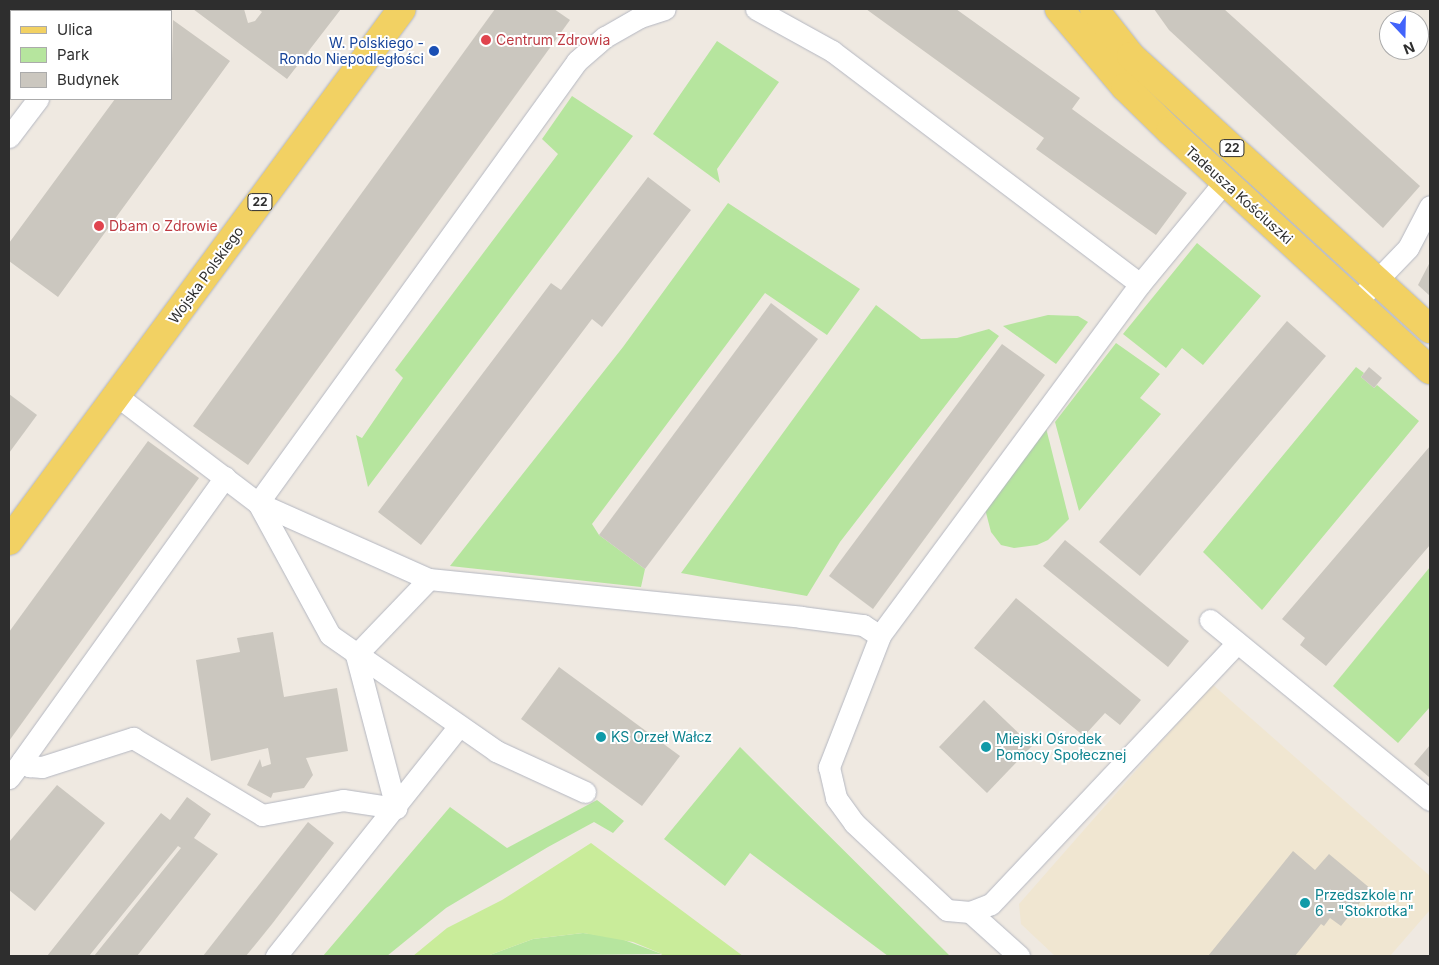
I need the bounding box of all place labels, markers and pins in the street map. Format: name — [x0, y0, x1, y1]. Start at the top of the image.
place label: Centrum Zdrowia — [496, 32, 610, 48]
marker: Centrum Zdrowia — [480, 34, 492, 46]
place label: W. Polskiego - Rondo Niepodległości — [279, 35, 424, 68]
marker: W. Polskiego - Rondo Niepodległości — [428, 45, 440, 57]
place label: Dbam o Zdrowie — [109, 218, 218, 234]
marker: Dbam o Zdrowie — [93, 220, 105, 232]
place label: KS Orzeł Wałcz — [611, 729, 712, 745]
marker: KS Orzeł Wałcz — [595, 731, 607, 743]
place label: Miejski Ośrodek Pomocy Społecznej — [996, 731, 1126, 764]
marker: Miejski Ośrodek Pomocy Społecznej — [980, 741, 992, 753]
place label: Przedszkole nr 6 - "Stokrotka" — [1315, 887, 1414, 920]
marker: Przedszkole nr 6 - "Stokrotka" — [1299, 897, 1311, 909]

